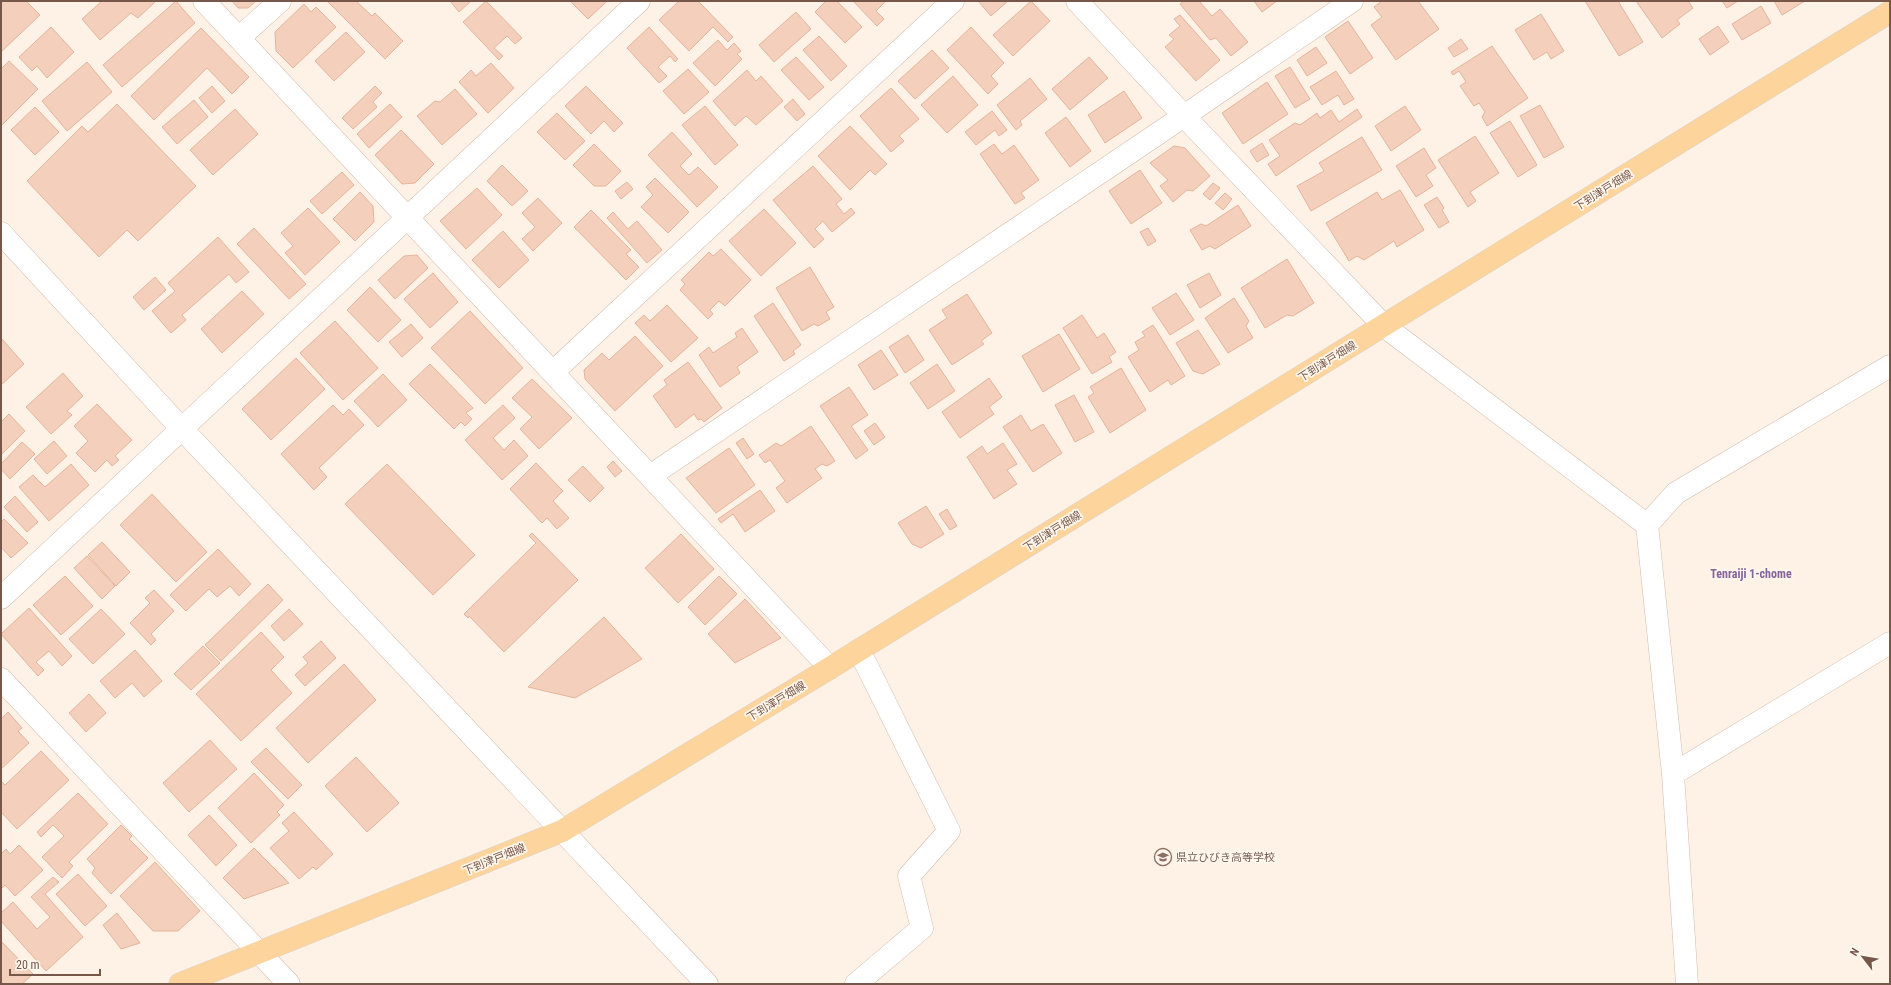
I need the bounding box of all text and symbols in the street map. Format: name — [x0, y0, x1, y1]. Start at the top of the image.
street label: 下到津戸畑線 — [1572, 167, 1635, 213]
street label: 下到津戸畑線 — [1296, 338, 1359, 384]
street label: 下到津戸畑線 — [1021, 508, 1084, 554]
district label: Tenraiji 1-chome — [1710, 567, 1792, 581]
street label: 下到津戸畑線 — [745, 679, 808, 724]
street label: 下到津戸畑線 — [461, 841, 527, 878]
school or university icon: 県立ひびき高等学校 — [1153, 847, 1173, 867]
place label: 県立ひびき高等学校 — [1176, 851, 1275, 864]
north arrow — [1843, 937, 1883, 977]
text: N — [1848, 946, 1862, 958]
scale bar — [10, 951, 100, 977]
text: 20 m — [16, 958, 40, 972]

